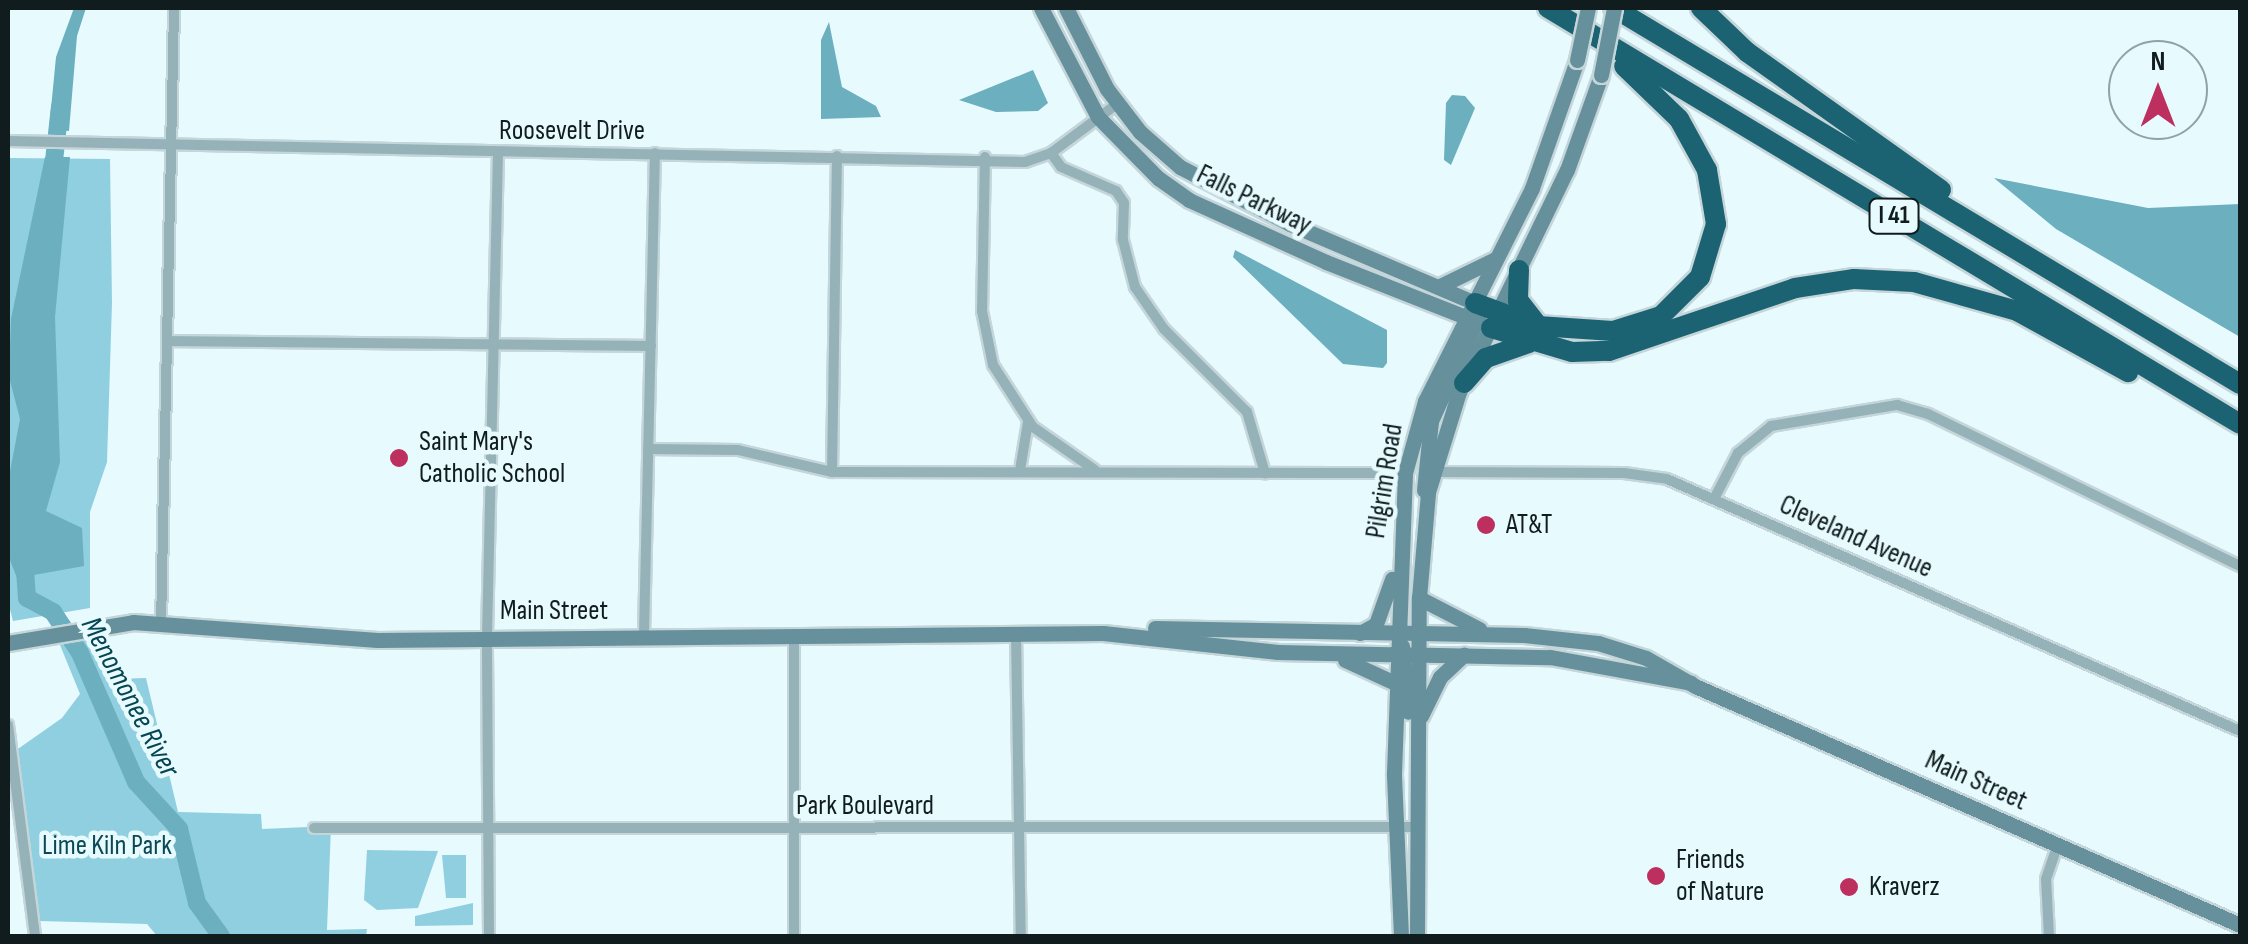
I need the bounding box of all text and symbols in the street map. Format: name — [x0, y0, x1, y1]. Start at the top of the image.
north arrow — [2108, 40, 2208, 140]
text: N — [2151, 45, 2165, 78]
street label: Roosevelt Drive — [499, 114, 645, 148]
street label: Falls Parkway — [1191, 158, 1317, 242]
road number: I 41 — [1866, 196, 1922, 236]
street label: Pilgrim Road — [1359, 421, 1411, 541]
place label: Saint Mary's Catholic School — [419, 425, 565, 491]
marker: Saint Mary's Catholic School — [388, 447, 410, 469]
street label: Cleveland Avenue — [1774, 488, 1938, 586]
place label: AT&T — [1506, 508, 1552, 542]
marker: AT&T — [1475, 514, 1497, 536]
street label: Main Street — [500, 594, 608, 628]
water label: Menomonee River — [73, 611, 187, 783]
street label: Main Street — [1920, 744, 2032, 818]
street label: Park Boulevard — [796, 789, 934, 823]
park label: Lime Kiln Park — [42, 829, 172, 863]
place label: Friends of Nature — [1676, 843, 1764, 909]
marker: Friends of Nature — [1645, 865, 1667, 887]
place label: Kraverz — [1869, 870, 1940, 904]
marker: Kraverz — [1838, 876, 1860, 898]

